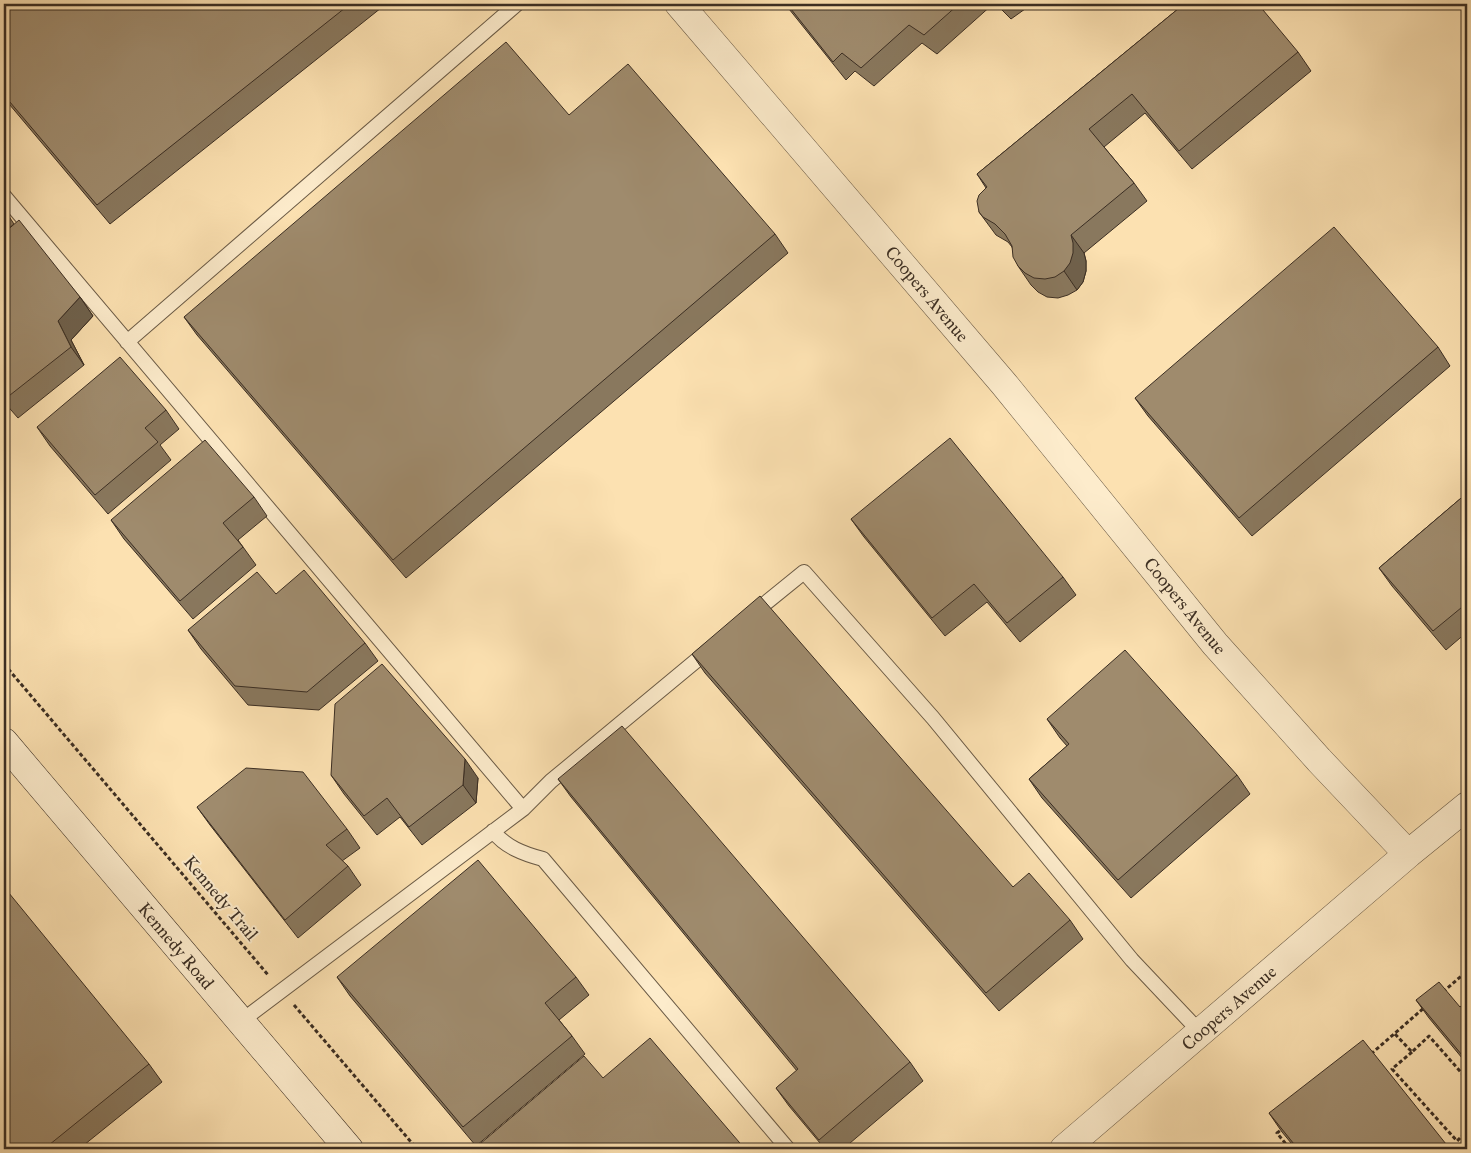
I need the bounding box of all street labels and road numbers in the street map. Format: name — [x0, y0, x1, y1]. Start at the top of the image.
street label: Coopers Avenue — [881, 242, 973, 346]
street label: Coopers Avenue — [1139, 553, 1231, 659]
street label: Kennedy Trail — [179, 851, 263, 945]
street label: Kennedy Road — [133, 898, 219, 994]
street label: Coopers Avenue — [1177, 961, 1281, 1055]

